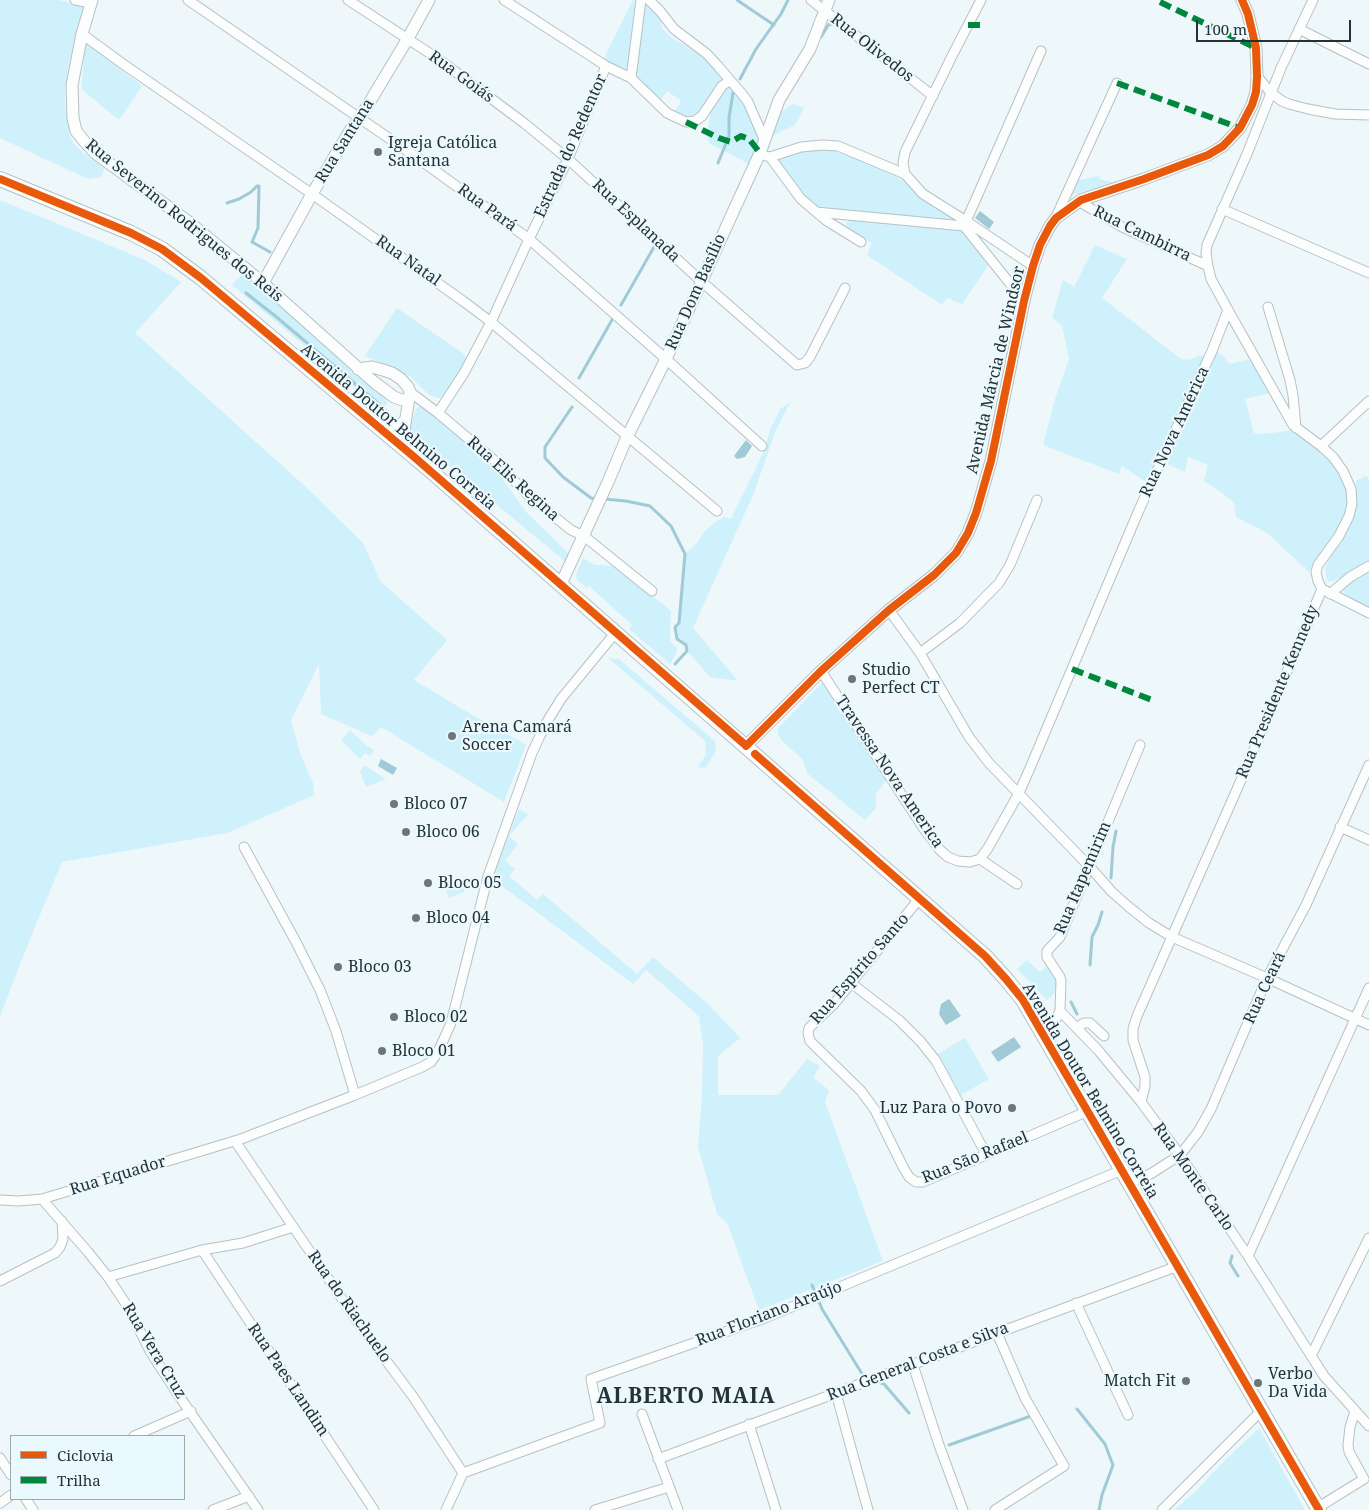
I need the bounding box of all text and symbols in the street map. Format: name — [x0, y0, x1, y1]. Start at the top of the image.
street label: Rua Olivedos — [827, 10, 917, 86]
scale bar — [1199, 10, 1354, 42]
text: 100 m — [1204, 19, 1247, 39]
street label: Rua Goiás — [425, 47, 497, 107]
street label: Estrada do Redentor — [531, 71, 611, 221]
street label: Rua Santana — [311, 95, 379, 187]
place label: Igreja Católica Santana — [388, 133, 497, 171]
street label: Rua Severino Rodrigues dos Reis — [82, 135, 286, 307]
marker: Igreja Católica Santana — [372, 146, 384, 158]
street label: Rua Esplanada — [588, 175, 684, 267]
street label: Rua Pará — [454, 180, 520, 236]
street label: Rua Cambirra — [1090, 202, 1194, 266]
street label: Rua Dom Basílio — [662, 231, 730, 353]
street label: Rua Natal — [372, 232, 444, 290]
street label: Avenida Márcia de Windsor — [963, 264, 1029, 476]
street label: Avenida Doutor Belmino Correia — [296, 340, 500, 514]
street label: Rua Nova América — [1136, 364, 1214, 500]
street label: Rua Elis Regina — [463, 433, 563, 525]
street label: Rua Presidente Kennedy — [1233, 602, 1323, 782]
place label: Studio Perfect CT — [862, 660, 940, 698]
marker: Studio Perfect CT — [846, 673, 858, 685]
street label: Travessa Nova America — [831, 692, 947, 852]
place label: Arena Camará Soccer — [462, 717, 572, 755]
marker: Arena Camará Soccer — [446, 730, 458, 742]
place label: Bloco 07 — [404, 794, 468, 814]
marker: Bloco 07 — [388, 798, 400, 810]
street label: Rua Itapemirim — [1051, 819, 1115, 937]
place label: Bloco 06 — [416, 822, 480, 842]
marker: Bloco 06 — [400, 826, 412, 838]
place label: Bloco 05 — [438, 873, 502, 893]
marker: Bloco 05 — [422, 877, 434, 889]
place label: Bloco 04 — [426, 908, 490, 928]
street label: Rua Espírito Santo — [807, 910, 913, 1028]
marker: Bloco 04 — [410, 912, 422, 924]
street label: Rua Ceará — [1240, 949, 1290, 1027]
place label: Bloco 03 — [348, 957, 412, 977]
marker: Bloco 03 — [332, 961, 344, 973]
street label: Avenida Doutor Belmino Correia — [1018, 979, 1162, 1203]
place label: Bloco 02 — [404, 1007, 468, 1027]
marker: Bloco 02 — [388, 1011, 400, 1023]
place label: Bloco 01 — [392, 1041, 456, 1061]
marker: Bloco 01 — [376, 1045, 388, 1057]
place label: Luz Para o Povo — [880, 1098, 1002, 1118]
marker: Luz Para o Povo — [1006, 1102, 1018, 1114]
street label: Rua Monte Carlo — [1149, 1119, 1237, 1235]
street label: Rua São Rafael — [919, 1128, 1031, 1188]
street label: Rua Equador — [68, 1152, 168, 1200]
street label: Rua do Riachuelo — [303, 1247, 395, 1367]
street label: Rua Floriano Araújo — [693, 1277, 845, 1351]
street label: Rua Vera Cruz — [118, 1300, 190, 1402]
street label: Rua General Costa e Silva — [825, 1318, 1011, 1406]
street label: Rua Paes Landim — [243, 1320, 333, 1440]
place label: Verbo Da Vida — [1268, 1364, 1328, 1402]
place label: Match Fit — [1104, 1371, 1176, 1391]
marker: Match Fit — [1180, 1375, 1192, 1387]
marker: Verbo Da Vida — [1252, 1377, 1264, 1389]
district label: ALBERTO MAIA — [595, 1384, 777, 1410]
legend — [10, 1435, 185, 1500]
text: Ciclovia — [57, 1445, 114, 1465]
text: Trilha — [57, 1470, 101, 1490]

